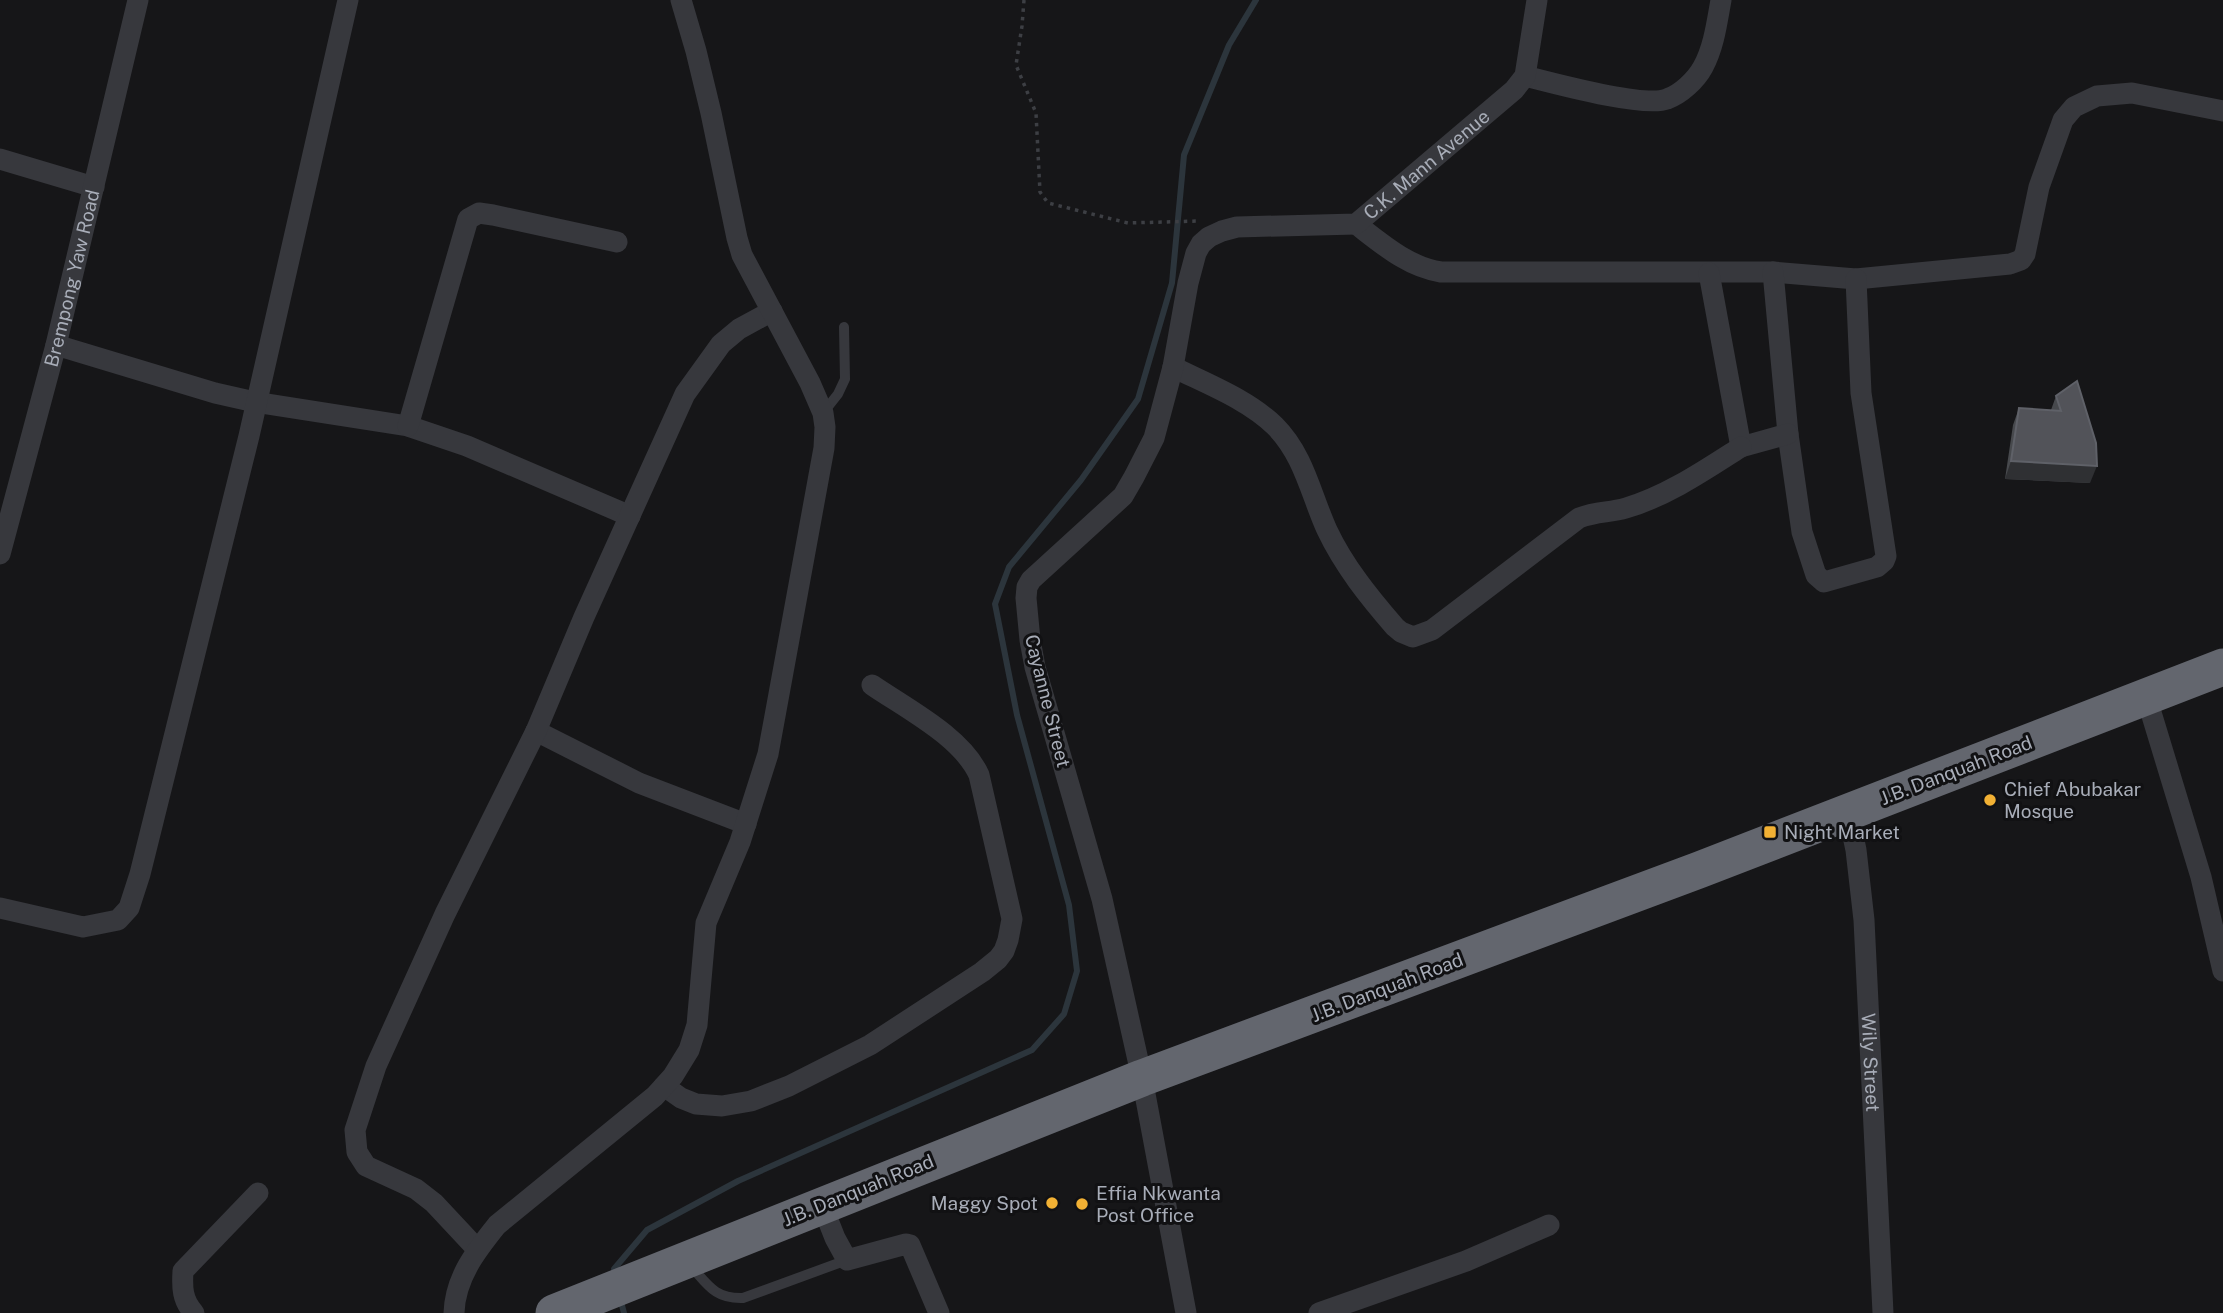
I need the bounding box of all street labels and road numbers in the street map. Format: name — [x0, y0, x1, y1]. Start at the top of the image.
street label: C.K. Mann Avenue — [1359, 105, 1494, 224]
street label: Brempong Yaw Road — [40, 187, 104, 369]
street label: Cayanne Street — [1021, 632, 1075, 770]
street label: J.B. Danquah Road — [1877, 731, 2035, 809]
street label: J.B. Danquah Road — [1308, 948, 1466, 1026]
street label: Wily Street — [1858, 1013, 1884, 1112]
street label: J.B. Danquah Road — [779, 1150, 937, 1230]

